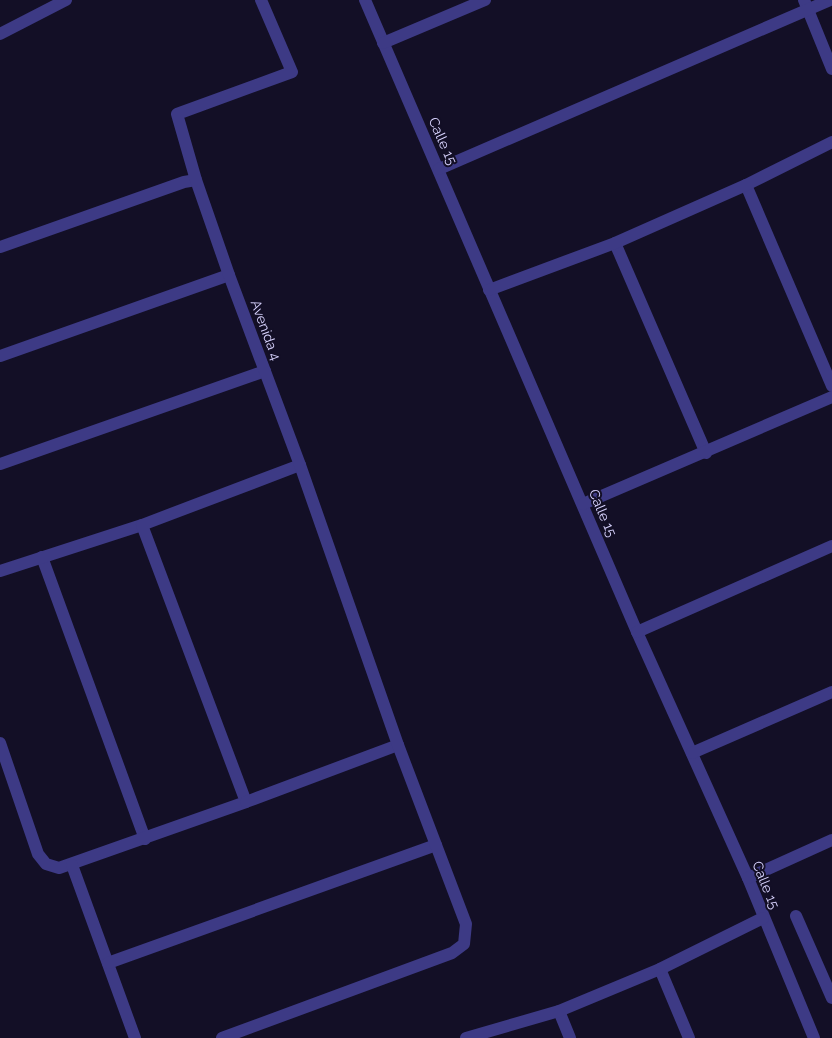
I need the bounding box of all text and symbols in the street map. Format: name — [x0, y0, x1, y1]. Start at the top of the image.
street label: Calle 15 — [425, 115, 461, 168]
street label: Avenida 4 — [248, 298, 284, 363]
street label: Calle 15 — [586, 487, 620, 540]
street label: Calle 15 — [749, 859, 783, 912]

